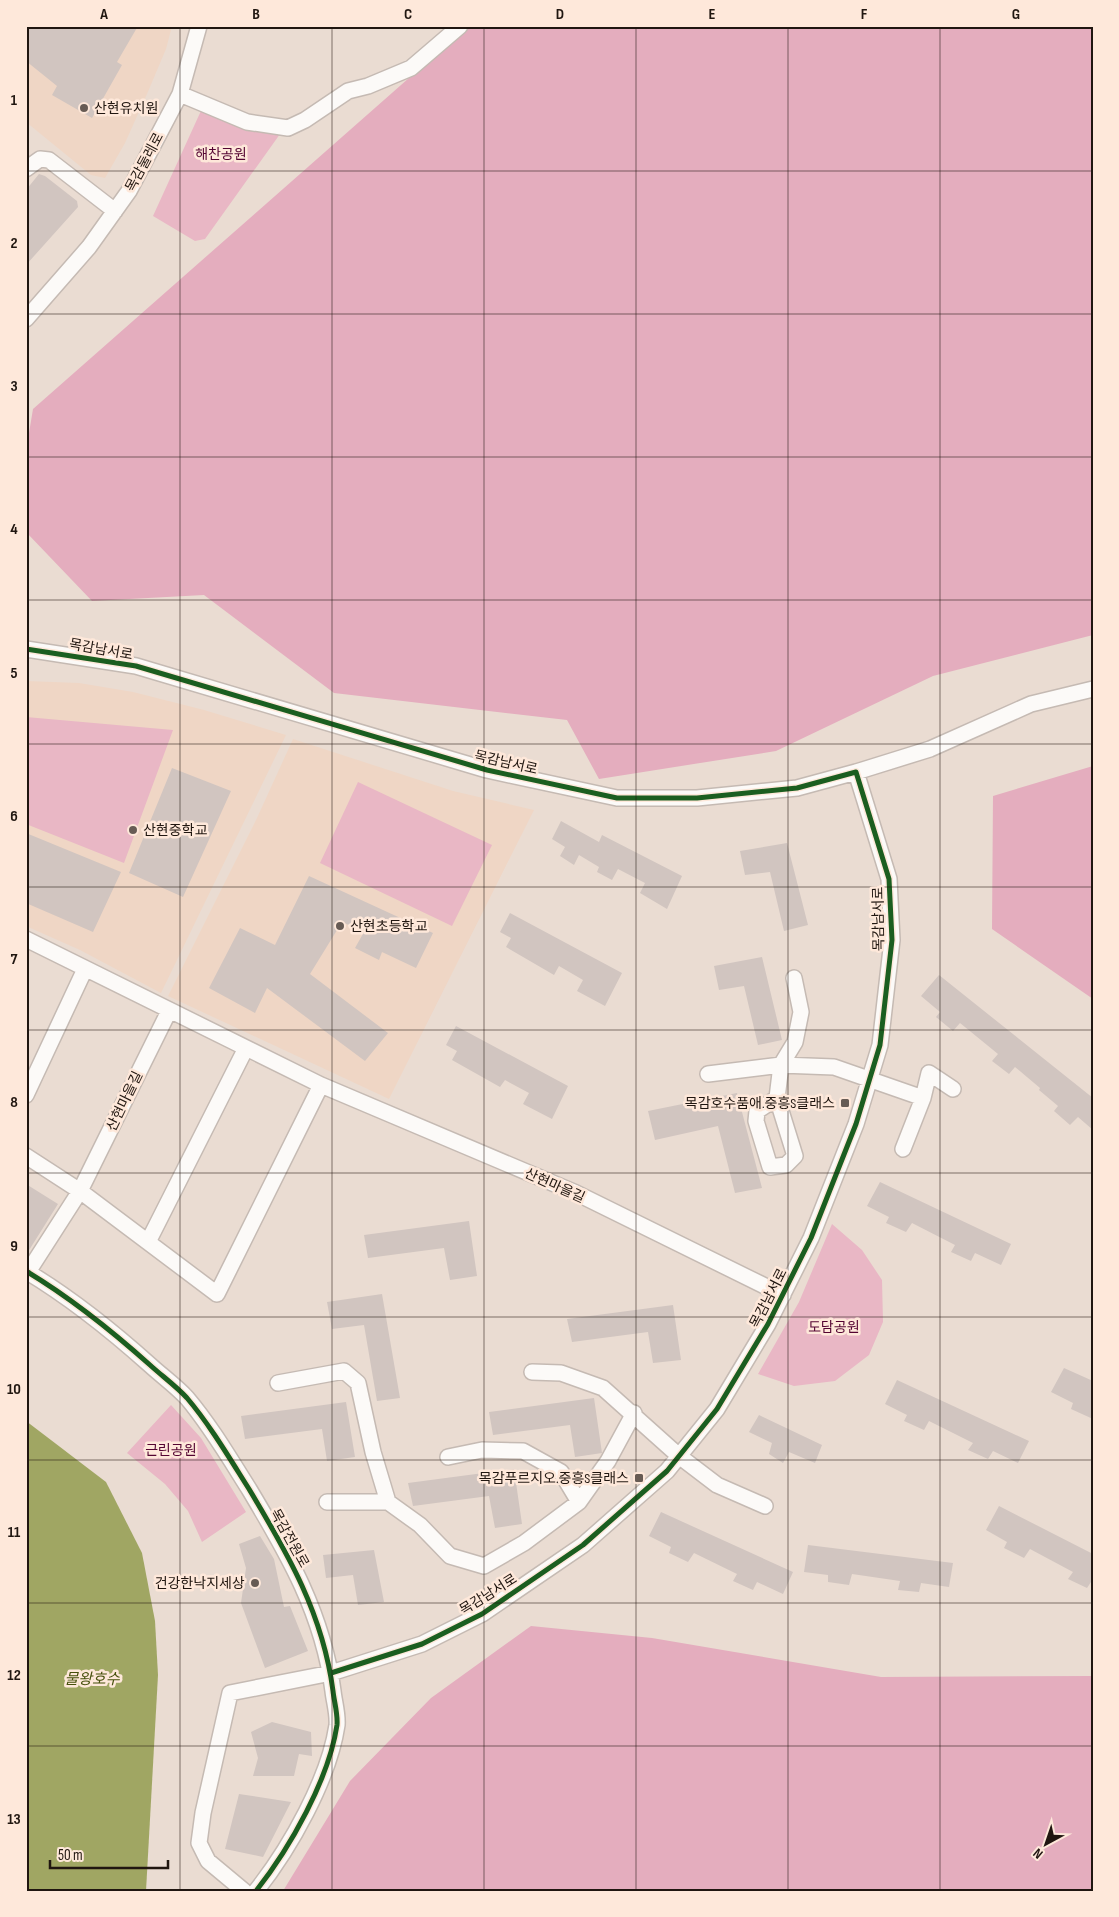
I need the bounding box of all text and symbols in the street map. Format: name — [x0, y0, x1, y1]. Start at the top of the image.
text: A — [99, 5, 108, 24]
text: B — [252, 5, 260, 24]
text: C — [404, 5, 412, 24]
text: D — [556, 5, 564, 24]
text: E — [709, 5, 716, 24]
text: F — [861, 5, 868, 24]
text: G — [1012, 5, 1020, 24]
text: 1 — [11, 91, 18, 110]
place label: 산현유치원 — [94, 100, 158, 117]
marker: 산현유치원 — [78, 102, 90, 114]
street label: 목감둘레로 — [122, 130, 167, 195]
park label: 해찬공원 — [195, 146, 247, 163]
text: 2 — [10, 234, 18, 253]
text: 3 — [10, 377, 18, 396]
text: 4 — [10, 520, 18, 539]
street label: 목감남서로 — [68, 636, 134, 663]
text: 5 — [10, 664, 18, 683]
street label: 목감남서로 — [473, 747, 539, 778]
text: 6 — [10, 807, 18, 826]
place label: 산현중학교 — [143, 822, 208, 839]
marker: 산현중학교 — [127, 824, 139, 836]
street label: 목감남서로 — [869, 887, 888, 951]
place label: 산현초등학교 — [350, 918, 427, 935]
marker: 산현초등학교 — [334, 920, 346, 932]
text: 7 — [11, 950, 18, 969]
street label: 산현마을길 — [103, 1069, 146, 1134]
text: 8 — [10, 1093, 18, 1112]
place label: 목감호수품애.중흥S클래스 — [685, 1095, 835, 1112]
marker: 목감호수품애.중흥S클래스 — [839, 1097, 851, 1109]
street label: 산현마을길 — [522, 1165, 588, 1206]
text: 9 — [10, 1237, 18, 1256]
street label: 목감남서로 — [746, 1266, 791, 1331]
park label: 도담공원 — [808, 1319, 860, 1336]
text: 10 — [7, 1380, 21, 1399]
park label: 근린공원 — [145, 1442, 197, 1459]
place label: 목감푸르지오.중흥S클래스 — [479, 1470, 629, 1487]
marker: 목감푸르지오.중흥S클래스 — [633, 1472, 645, 1484]
street label: 목감전원로 — [267, 1506, 313, 1571]
text: 11 — [8, 1523, 21, 1542]
street label: 목감남서로 — [456, 1570, 520, 1619]
place label: 건강한낙지세상 — [155, 1575, 245, 1592]
marker: 건강한낙지세상 — [249, 1577, 261, 1589]
text: 12 — [7, 1666, 21, 1685]
water label: 물왕호수 — [64, 1670, 121, 1689]
text: 13 — [7, 1810, 21, 1829]
north arrow — [1022, 1820, 1072, 1870]
scale bar — [50, 1837, 168, 1869]
text: N — [1030, 1845, 1046, 1862]
text: 50 m — [58, 1846, 83, 1865]

